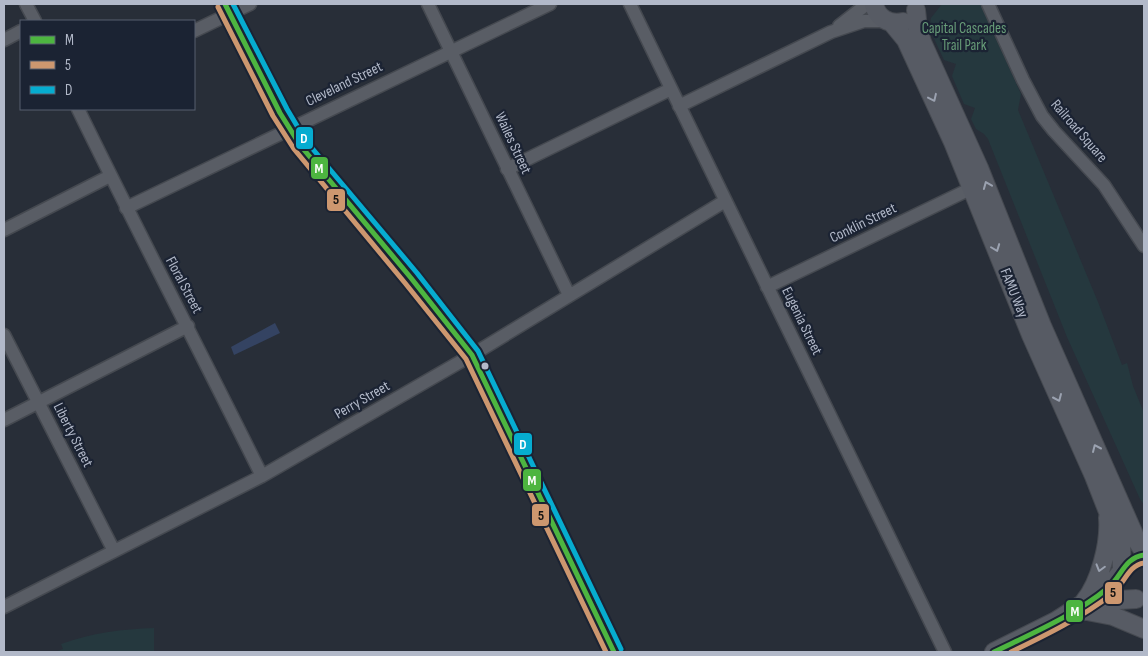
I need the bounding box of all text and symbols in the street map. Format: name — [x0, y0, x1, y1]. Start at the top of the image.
park label: Capital Cascades Trail Park — [922, 19, 1006, 55]
legend — [20, 20, 195, 110]
text: M — [65, 31, 74, 50]
text: 5 — [65, 56, 71, 75]
street label: Cleveland Street — [303, 57, 386, 111]
text: D — [65, 81, 72, 100]
one-way arrow — [926, 93, 937, 102]
street label: Railroad Square — [1046, 95, 1112, 167]
street label: Wailes Street — [490, 109, 536, 177]
line badge: D — [295, 126, 314, 150]
text: D — [300, 130, 308, 147]
line badge: M — [310, 156, 329, 180]
text: M — [315, 160, 324, 177]
one-way arrow — [982, 181, 993, 190]
line badge: 5 — [326, 188, 346, 212]
text: 5 — [333, 191, 339, 208]
street label: Conklin Street — [827, 199, 900, 247]
one-way arrow — [990, 243, 1000, 252]
street label: Floral Street — [161, 253, 207, 317]
street label: FAMU Way — [996, 266, 1033, 321]
street label: Eugenia Street — [777, 284, 827, 359]
unlabelled marker — [480, 361, 490, 371]
street label: Perry Street — [331, 376, 393, 423]
one-way arrow — [1052, 393, 1063, 402]
street label: Liberty Street — [49, 400, 97, 471]
line badge: D — [513, 432, 533, 456]
text: D — [519, 436, 527, 453]
one-way arrow — [1092, 444, 1103, 453]
line badge: M — [522, 468, 542, 492]
text: M — [528, 472, 537, 489]
line badge: 5 — [531, 503, 550, 527]
text: 5 — [538, 507, 544, 524]
one-way arrow — [1096, 563, 1106, 571]
line badge: 5 — [1104, 581, 1123, 605]
text: 5 — [1110, 584, 1116, 601]
line badge: M — [1065, 599, 1084, 623]
text: M — [1071, 603, 1080, 620]

